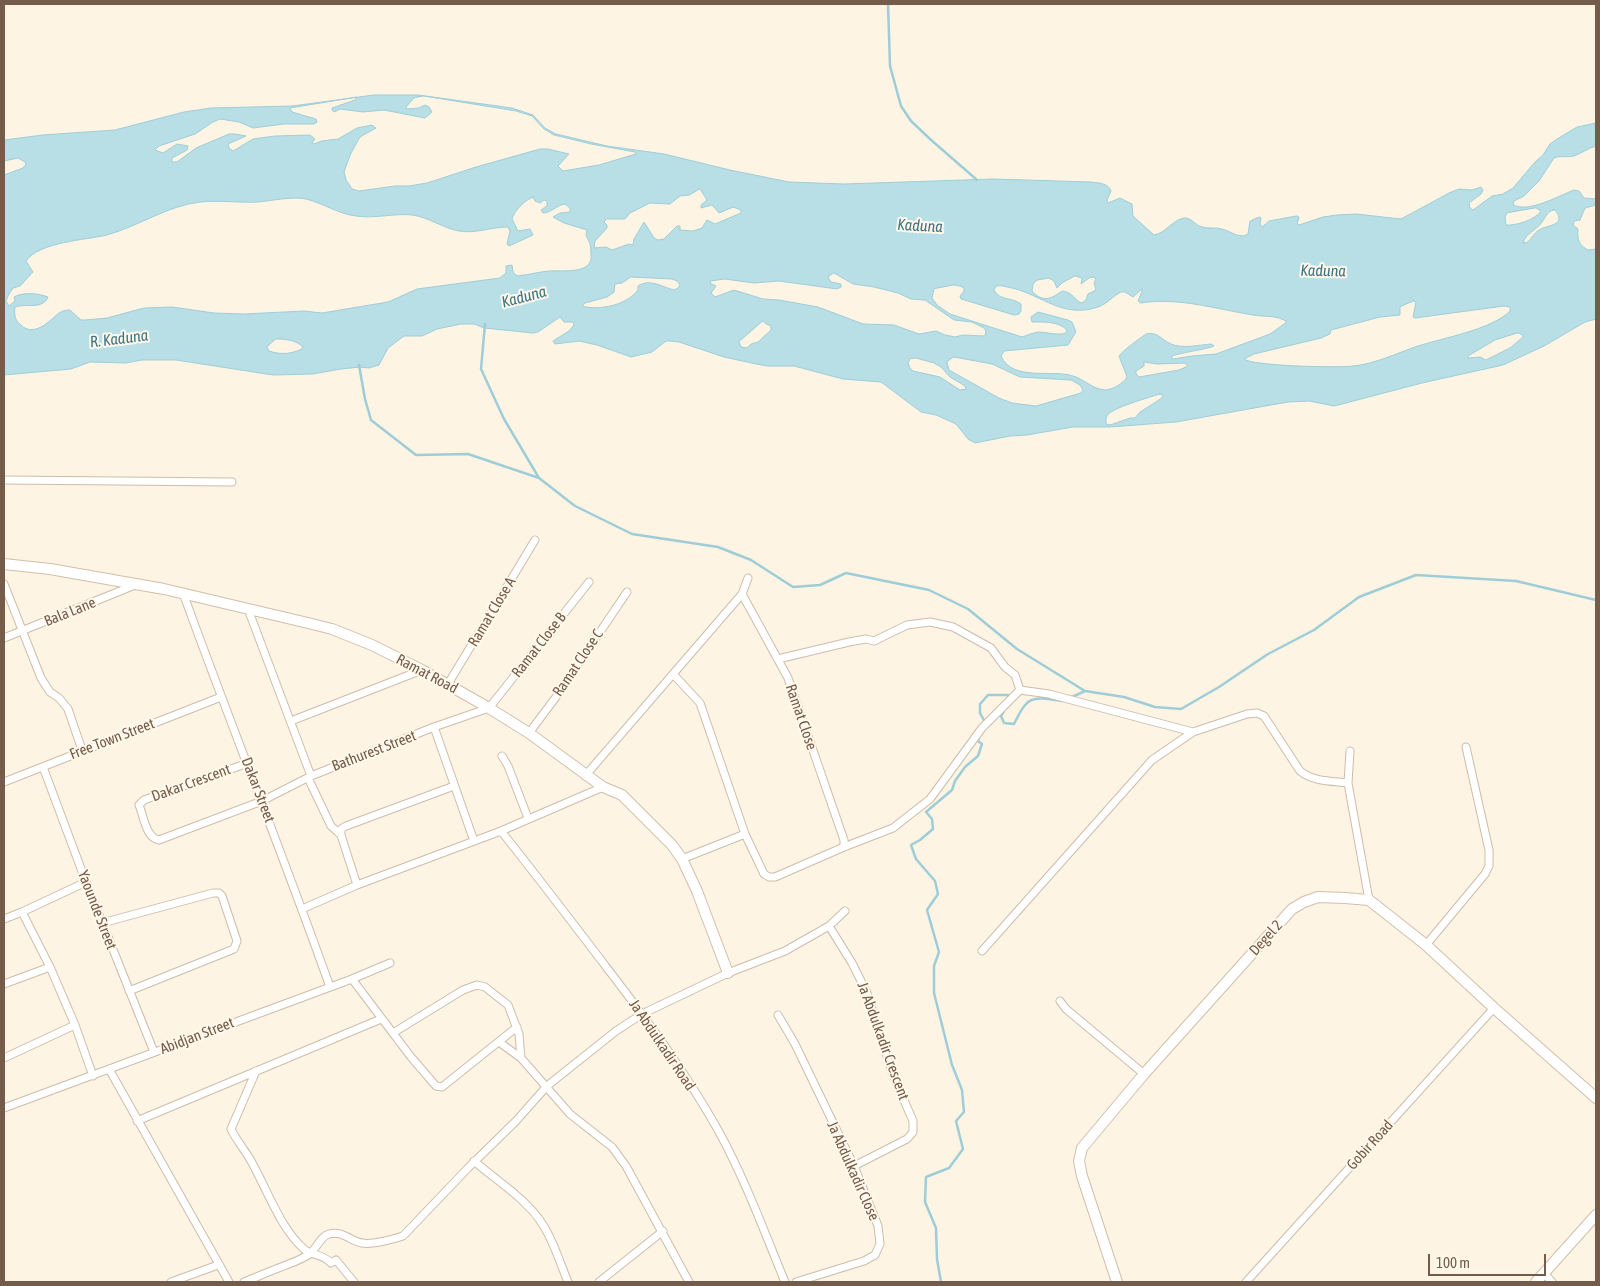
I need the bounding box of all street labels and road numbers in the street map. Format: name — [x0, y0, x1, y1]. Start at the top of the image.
street label: Ramat Close A — [464, 574, 520, 650]
street label: Bala Lane — [42, 594, 98, 630]
street label: Ramat Close B — [508, 609, 570, 681]
street label: Ramat Close C — [549, 626, 607, 700]
street label: Ramat Road — [393, 650, 461, 698]
street label: Ramat Close — [781, 682, 821, 752]
street label: Free Town Street — [67, 715, 157, 763]
street label: Bathurest Street — [329, 727, 419, 775]
street label: Dakar Street — [237, 755, 279, 825]
street label: Dakar Crescent — [149, 760, 233, 806]
street label: Yaounde Street — [74, 868, 120, 952]
street label: Degel 2 — [1246, 917, 1286, 959]
street label: Ja Abdulkadir Crescent — [853, 979, 913, 1103]
street label: Ja Abdulkadir Road — [625, 996, 699, 1094]
street label: Abidjan Street — [158, 1014, 236, 1058]
street label: Gobir Road — [1343, 1116, 1397, 1174]
street label: Ja Abdulkadir Close — [823, 1118, 883, 1224]

